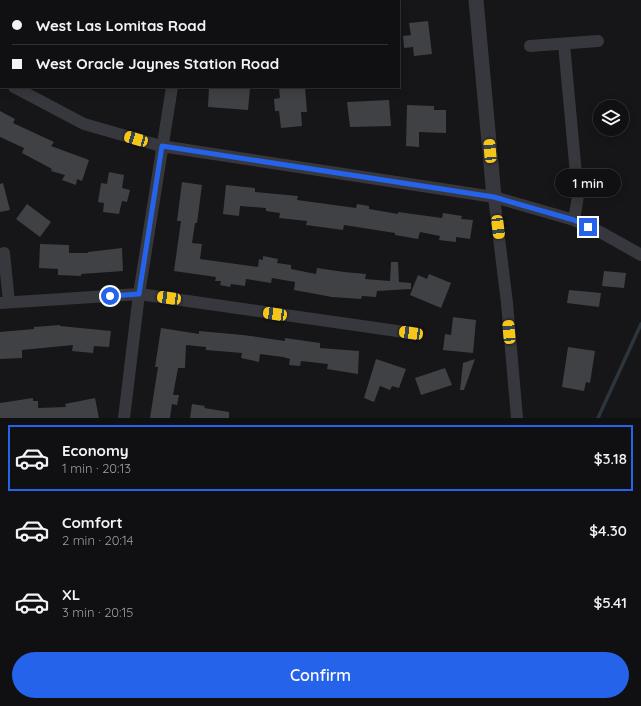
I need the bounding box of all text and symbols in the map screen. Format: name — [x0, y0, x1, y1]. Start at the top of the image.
text: West Las Lomitas Road — [36, 16, 206, 35]
text: West Oracle Jaynes Station Road — [36, 54, 279, 73]
map controls — [593, 100, 629, 136]
button: layers — [593, 100, 629, 136]
car — [123, 130, 149, 148]
car — [483, 139, 497, 163]
callout: 1 min — [555, 169, 621, 197]
text: 1 min — [572, 175, 604, 191]
car — [491, 214, 505, 240]
route end — [579, 218, 597, 236]
route start — [101, 287, 119, 305]
car — [156, 290, 182, 306]
car — [262, 306, 288, 322]
car — [502, 320, 516, 344]
car — [398, 325, 424, 341]
icon: car — [14, 440, 50, 476]
text: Economy — [62, 441, 129, 460]
text: $3.18 — [594, 449, 627, 468]
text: 1 min · 20:13 — [62, 460, 131, 476]
icon: car — [14, 512, 50, 548]
text: Comfort — [62, 513, 123, 532]
text: $4.30 — [589, 521, 627, 540]
text: 2 min · 20:14 — [62, 532, 133, 548]
icon: car — [14, 584, 50, 620]
text: XL — [62, 585, 80, 604]
text: $5.41 — [593, 593, 627, 612]
text: 3 min · 20:15 — [62, 604, 133, 620]
button: Confirm — [12, 652, 629, 698]

